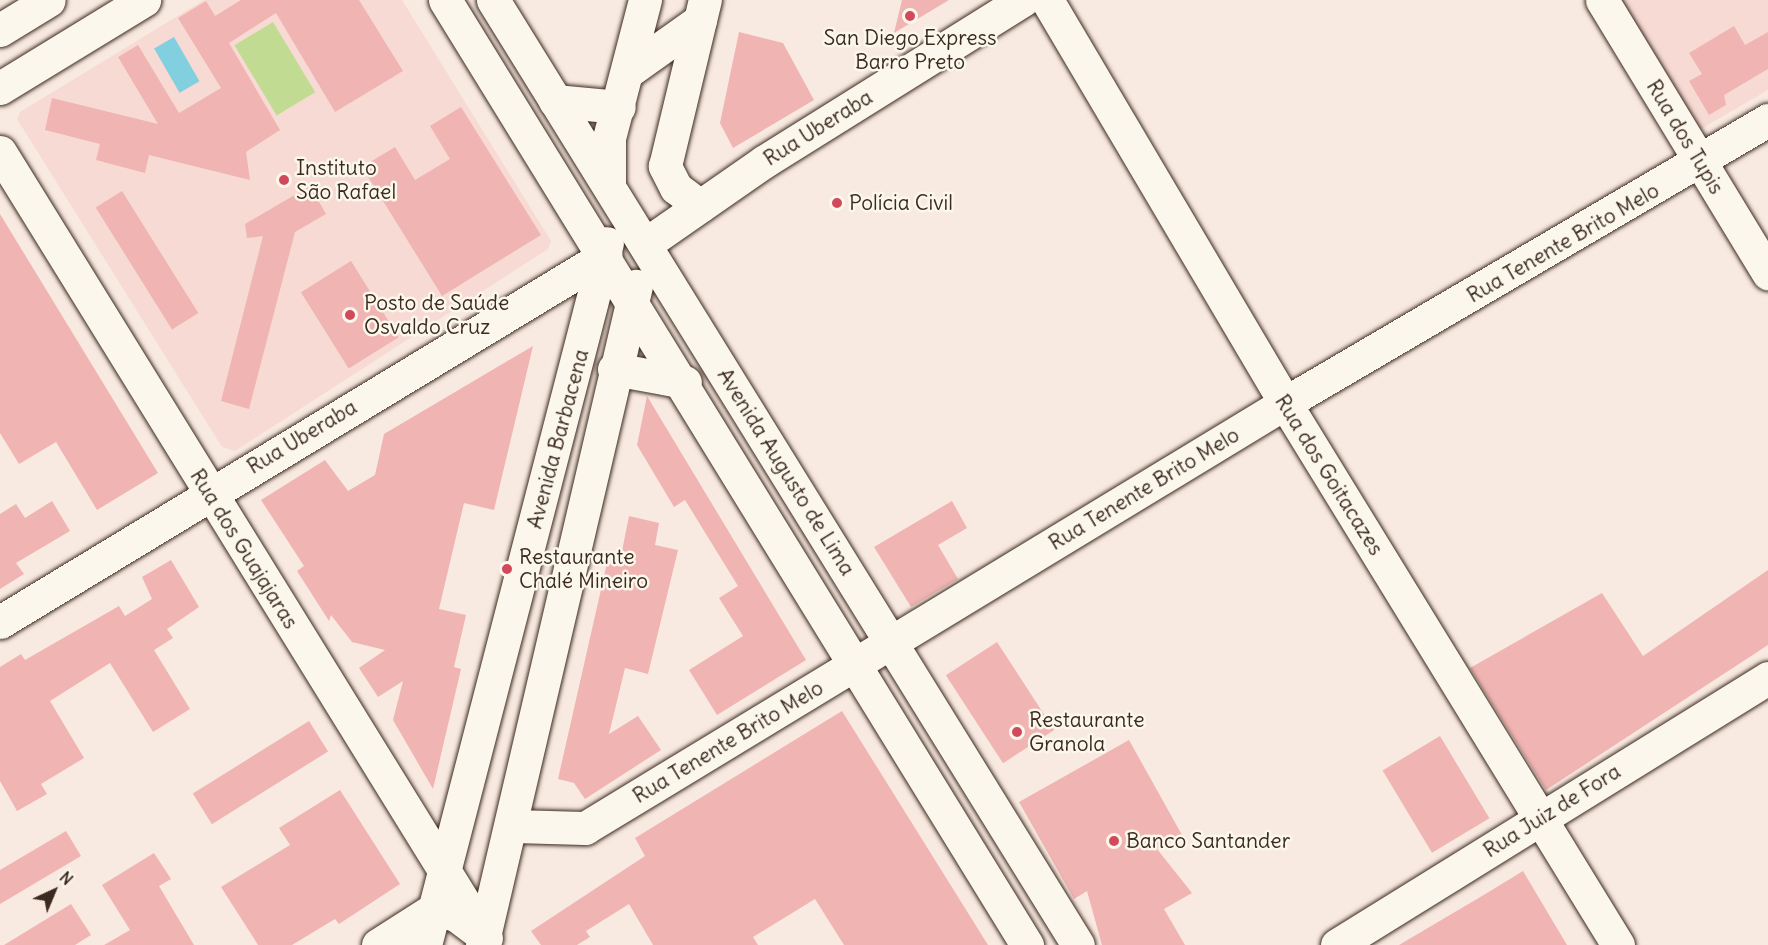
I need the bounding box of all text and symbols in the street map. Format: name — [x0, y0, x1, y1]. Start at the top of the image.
marker: San Diego Express Barro Preto — [903, 9, 917, 23]
place label: San Diego Express Barro Preto — [823, 25, 997, 75]
street label: Rua dos Tupis — [1641, 75, 1729, 199]
street label: Rua Uberaba — [759, 85, 877, 171]
place label: Instituto São Rafael — [296, 155, 396, 205]
marker: Instituto São Rafael — [277, 173, 291, 187]
street label: Rua Tenente Brito Melo — [1463, 178, 1663, 308]
place label: Polícia Civil — [849, 190, 953, 216]
marker: Polícia Civil — [830, 196, 844, 210]
place label: Posto de Saúde Osvaldo Cruz — [364, 290, 509, 340]
marker: Posto de Saúde Osvaldo Cruz — [341, 306, 359, 324]
street label: Avenida Barbacena — [522, 347, 594, 531]
street label: Avenida Augusto de Lima — [712, 364, 860, 580]
street label: Rua dos Goitacazes — [1269, 390, 1389, 560]
street label: Rua Uberaba — [243, 394, 361, 480]
street label: Rua Tenente Brito Melo — [1044, 422, 1244, 556]
street label: Rua dos Guajajaras — [185, 464, 303, 634]
place label: Restaurante Chalé Mineiro — [519, 544, 648, 594]
marker: Restaurante Chalé Mineiro — [500, 562, 514, 576]
street label: Rua Tenente Brito Melo — [628, 675, 828, 809]
place label: Restaurante Granola — [1029, 707, 1144, 757]
marker: Restaurante Granola — [1010, 725, 1024, 739]
street label: Rua Juiz de Fora — [1479, 759, 1625, 863]
place label: Banco Santander — [1126, 828, 1290, 854]
marker: Banco Santander — [1107, 834, 1121, 848]
north arrow — [24, 861, 84, 921]
text: N — [56, 867, 77, 889]

